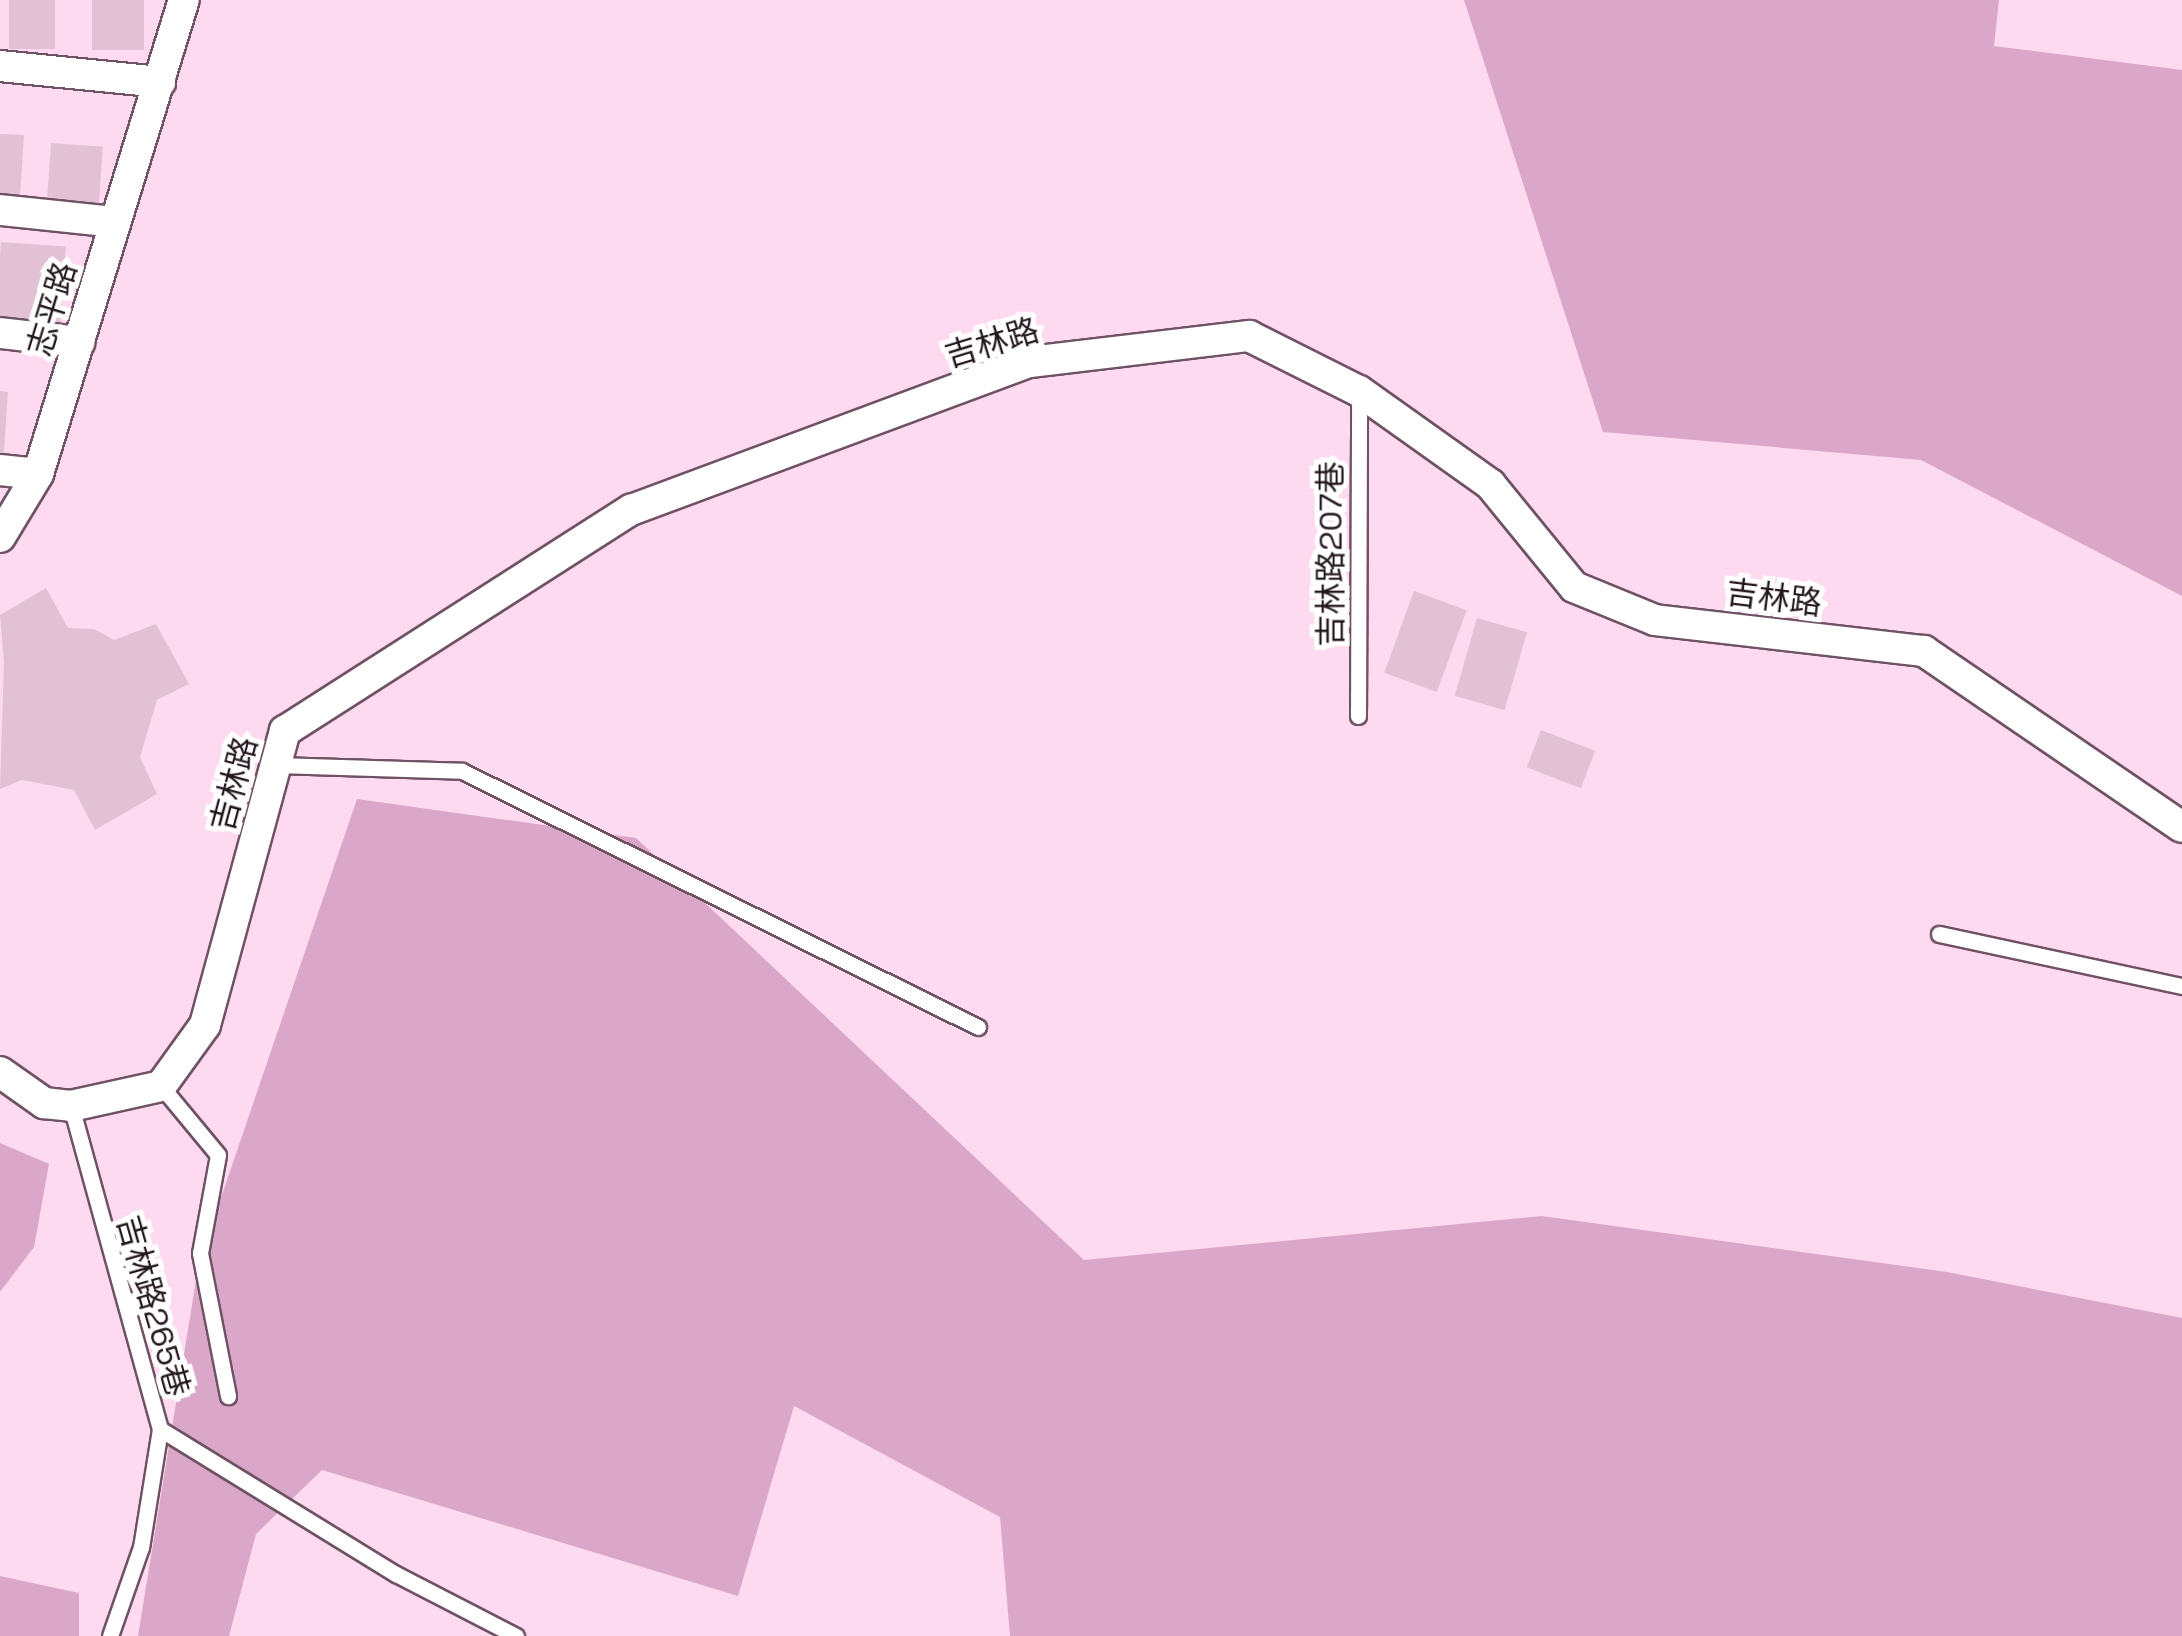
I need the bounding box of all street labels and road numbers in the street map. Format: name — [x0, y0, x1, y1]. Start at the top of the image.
street label: 志平路 — [20, 257, 84, 361]
street label: 吉林路 — [940, 311, 1044, 375]
street label: 吉林路207巷 — [1312, 461, 1350, 647]
street label: 吉林路 — [1724, 573, 1824, 623]
street label: 吉林路 — [203, 733, 265, 835]
street label: 吉林路265巷 — [109, 1211, 197, 1401]

